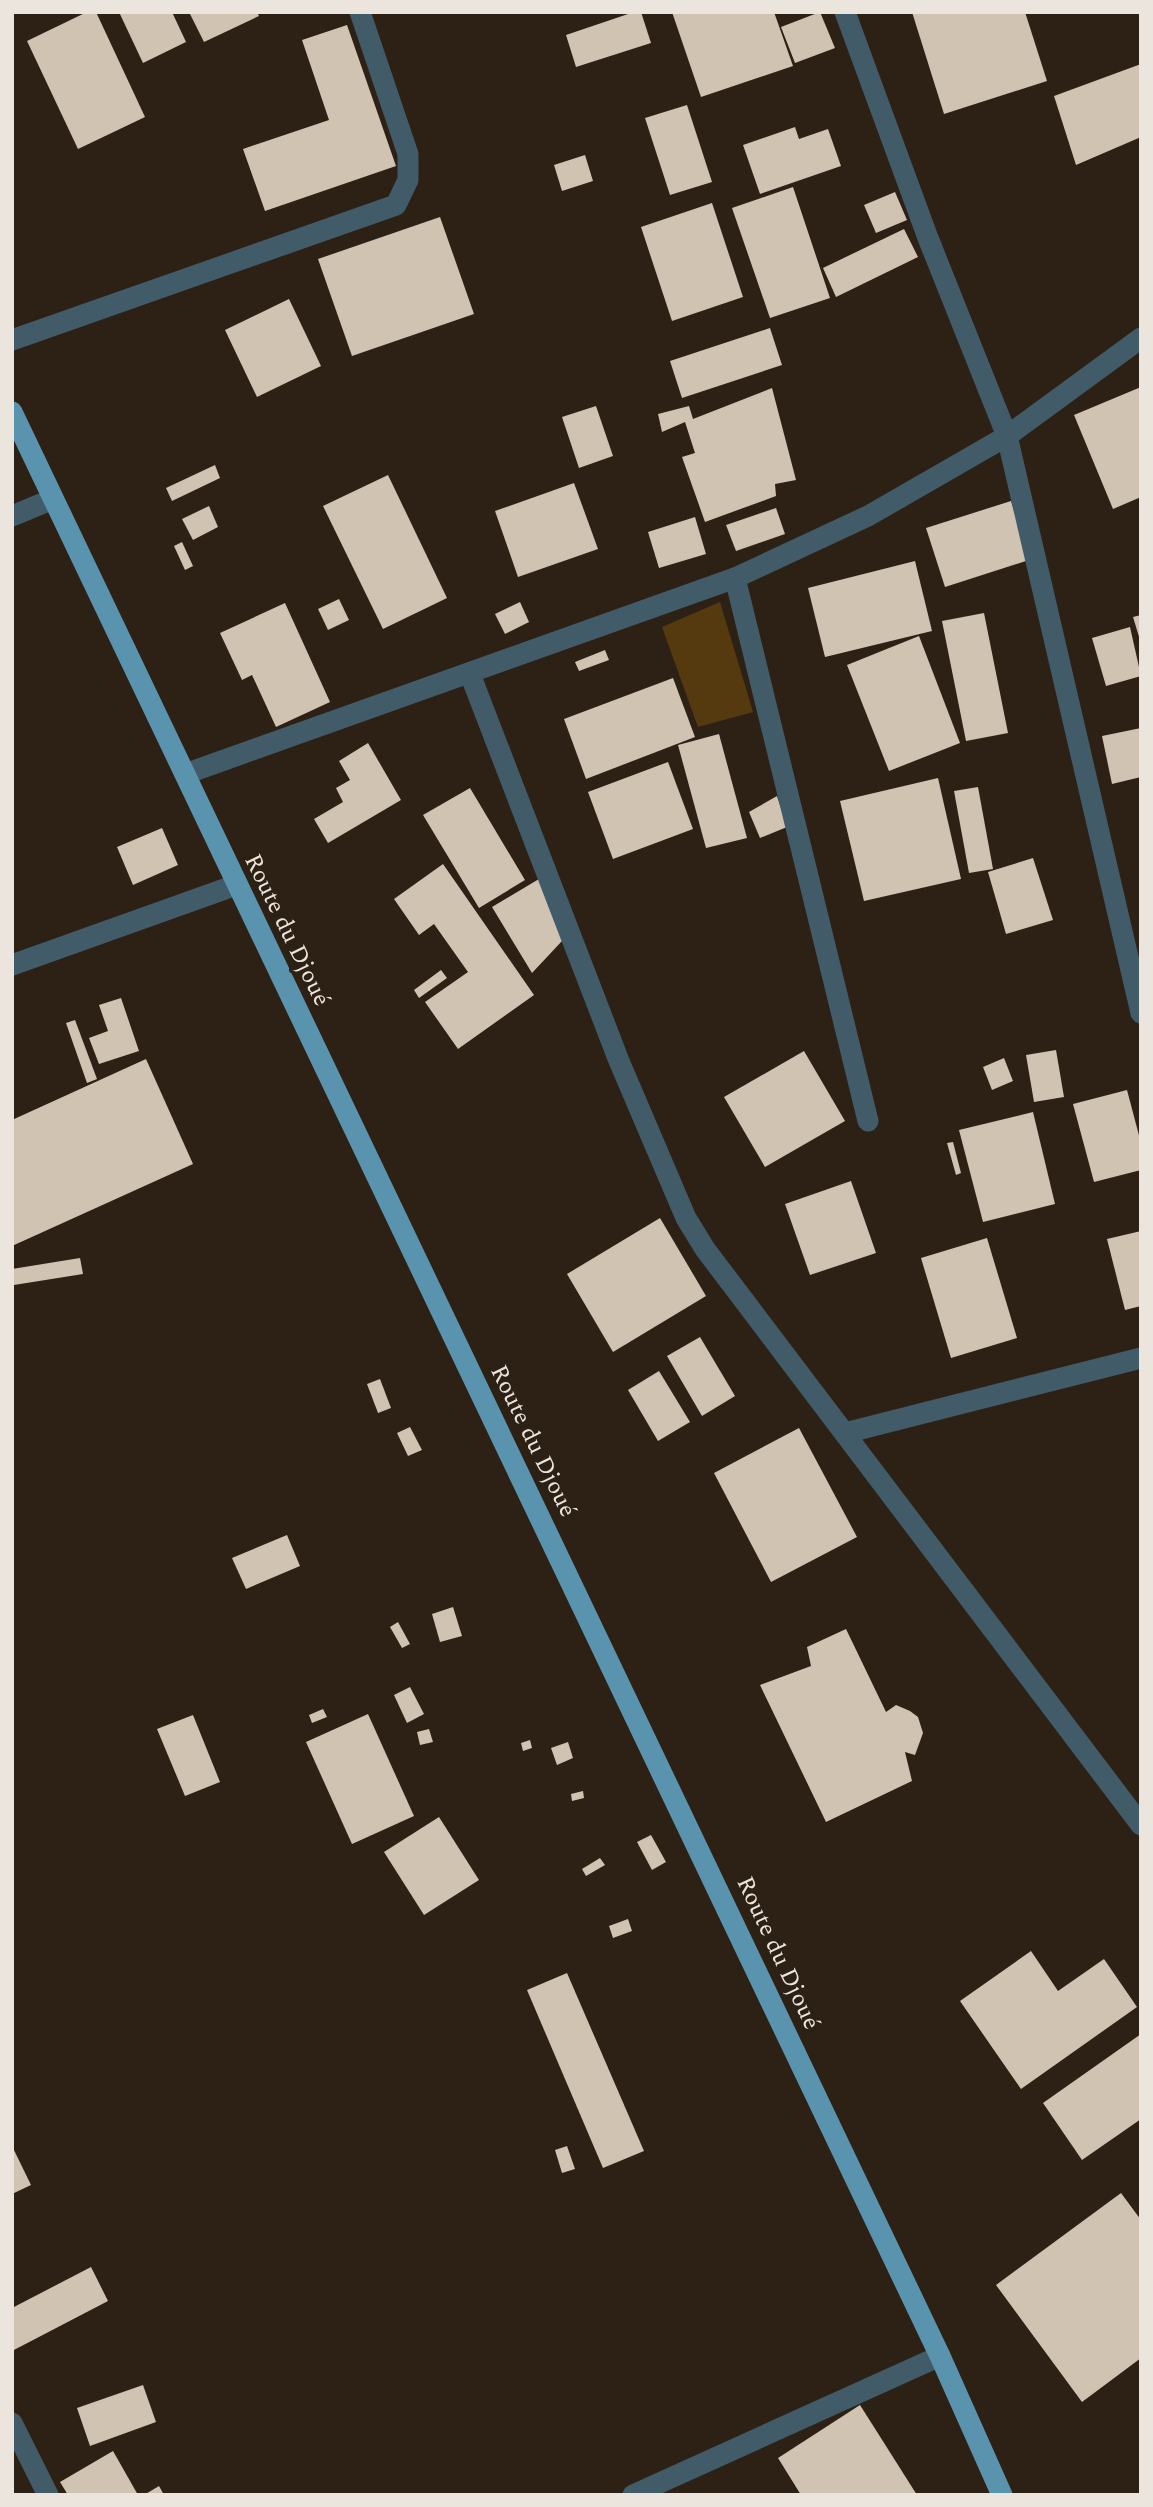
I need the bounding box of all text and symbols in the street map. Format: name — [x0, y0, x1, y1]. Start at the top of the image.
street label: Route du Djoué — [235, 848, 339, 1012]
street label: Route du Djoué — [481, 1359, 585, 1523]
street label: Route du Djoué — [727, 1870, 829, 2036]

